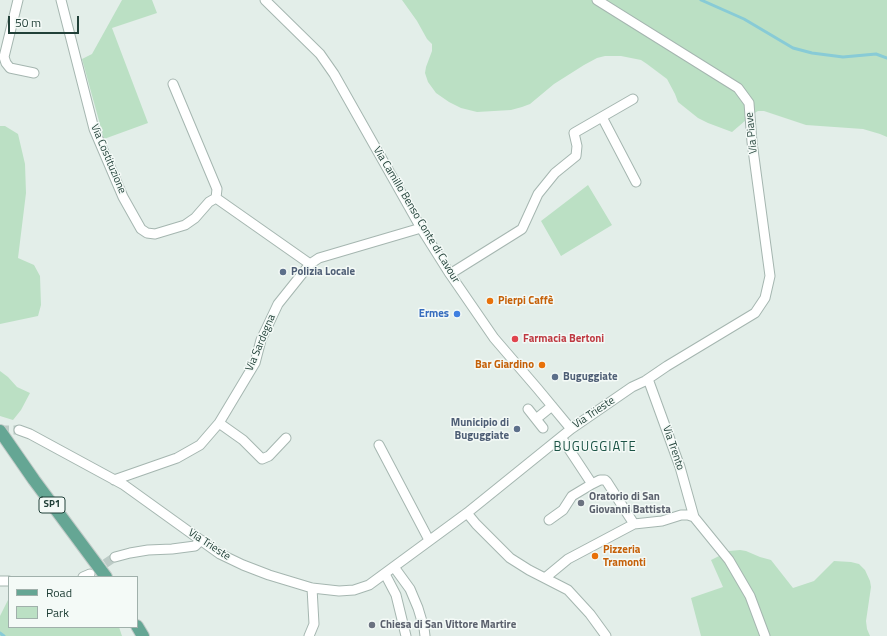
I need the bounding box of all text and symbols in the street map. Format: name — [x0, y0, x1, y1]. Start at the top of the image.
scale bar — [10, 8, 81, 34]
text: 50 m — [15, 13, 41, 32]
street label: Via Piave — [743, 111, 761, 155]
street label: Via Costituzione — [87, 122, 129, 196]
street label: Via Camillo Benso Conte di Cavour — [370, 144, 462, 286]
place label: Polizia Locale — [291, 265, 355, 279]
marker: Polizia Locale — [278, 267, 288, 277]
place label: Pierpi Caffè — [498, 294, 553, 308]
marker: Pierpi Caffè — [485, 296, 495, 306]
place label: Ermes — [419, 307, 449, 321]
marker: Ermes — [452, 309, 462, 319]
street label: Via Sardegna — [243, 313, 279, 373]
place label: Farmacia Bertoni — [523, 332, 604, 346]
marker: Farmacia Bertoni — [510, 334, 520, 344]
place label: Bar Giardino — [475, 358, 534, 372]
marker: Bar Giardino — [537, 360, 547, 370]
place label: Buguggiate — [563, 370, 618, 384]
marker: Buguggiate — [550, 372, 560, 382]
street label: Via Trieste — [570, 394, 618, 432]
place label: Municipio di Buguggiate — [451, 416, 509, 442]
marker: Municipio di Buguggiate — [512, 424, 522, 434]
street label: Via Trento — [659, 424, 687, 472]
district label: BUGUGGIATE — [553, 440, 637, 456]
place label: Oratorio di San Giovanni Battista — [589, 490, 671, 516]
road number: SP1 — [39, 497, 65, 513]
marker: Oratorio di San Giovanni Battista — [576, 498, 586, 508]
street label: Via Trieste — [185, 526, 233, 564]
place label: Pizzeria Tramonti — [603, 543, 646, 569]
marker: Pizzeria Tramonti — [590, 551, 600, 561]
legend — [8, 576, 138, 628]
text: Road — [46, 583, 72, 602]
text: Park — [46, 603, 69, 622]
place label: Chiesa di San Vittore Martire — [380, 618, 516, 632]
marker: Chiesa di San Vittore Martire — [367, 620, 377, 630]

